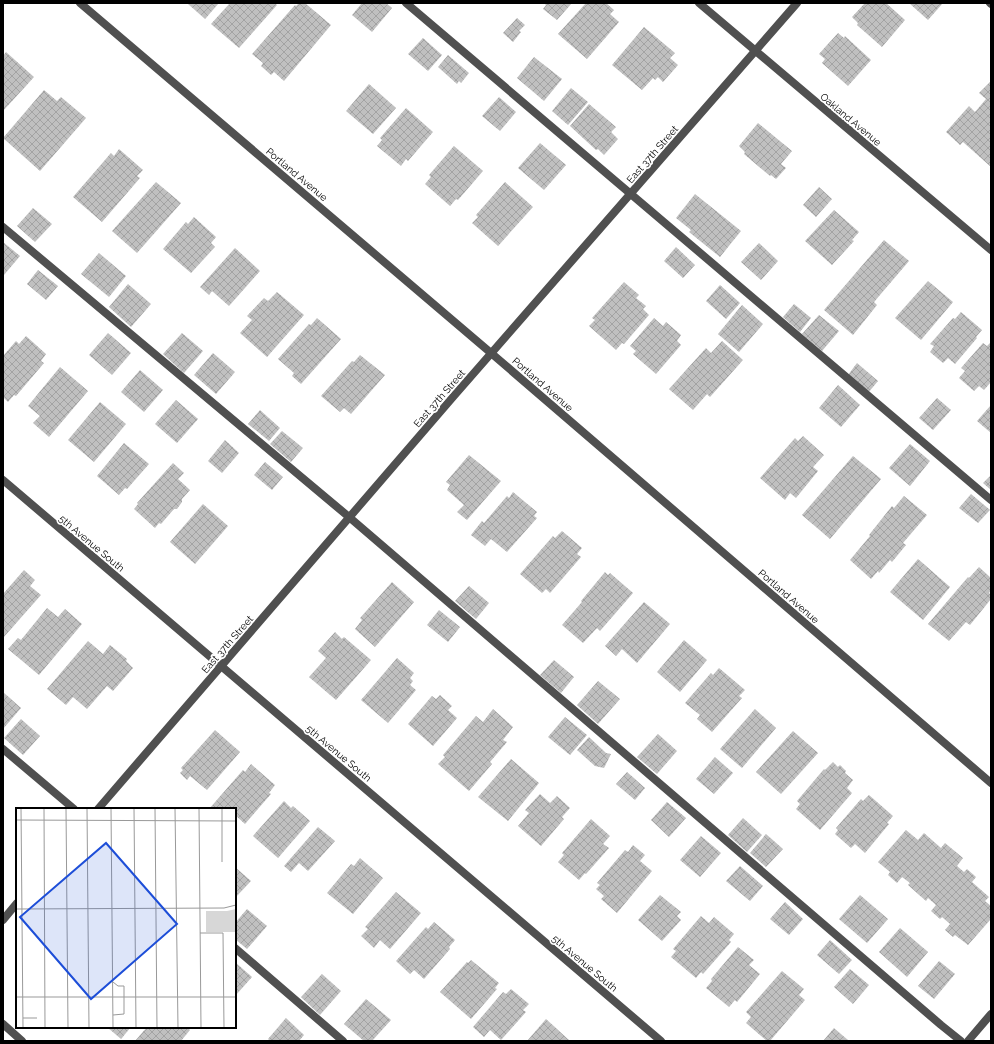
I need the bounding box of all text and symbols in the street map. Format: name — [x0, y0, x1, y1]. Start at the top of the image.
street label: Oakland Avenue — [818, 91, 883, 148]
street label: East 37th Street — [624, 123, 681, 185]
street label: Portland Avenue — [264, 146, 330, 203]
street label: Portland Avenue — [510, 355, 575, 414]
street label: East 37th Street — [411, 367, 468, 429]
street label: 5th Avenue South — [57, 513, 127, 574]
street label: Portland Avenue — [756, 567, 821, 626]
street label: East 37th Street — [199, 613, 256, 675]
street label: 5th Avenue South — [304, 723, 374, 784]
inset map — [16, 808, 236, 1028]
street label: 5th Avenue South — [550, 933, 620, 994]

